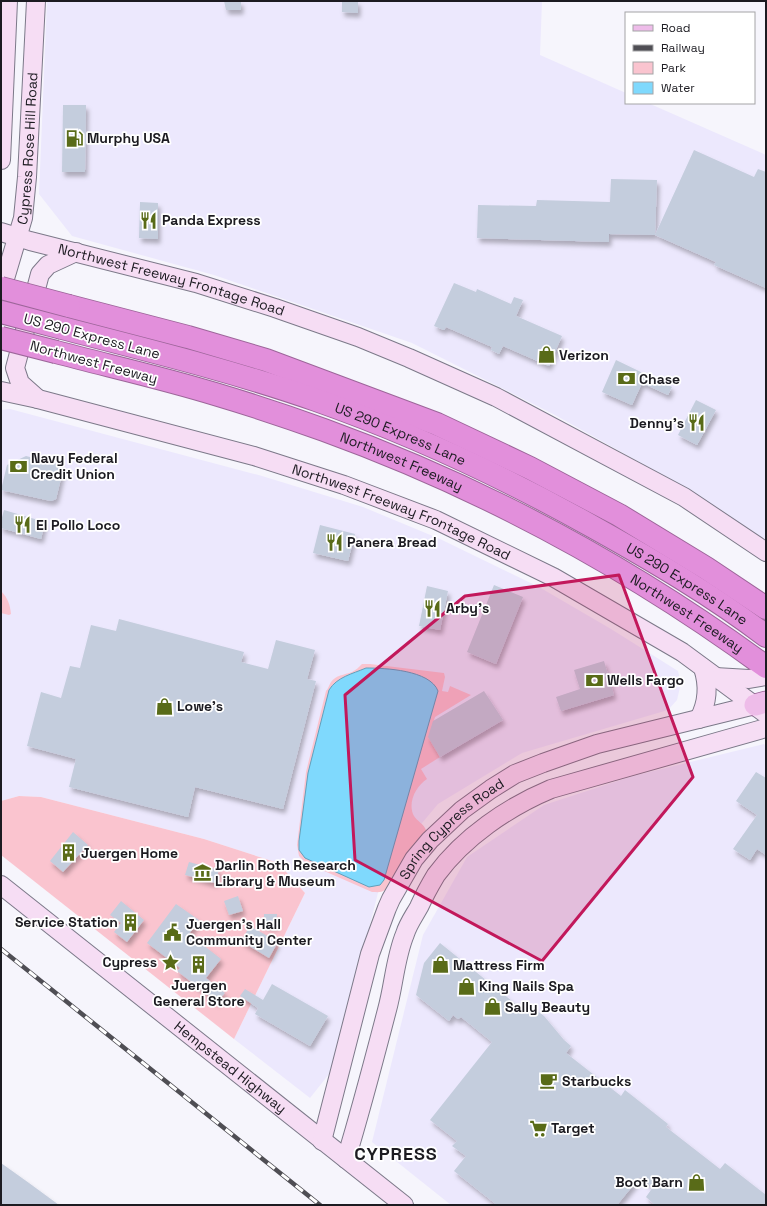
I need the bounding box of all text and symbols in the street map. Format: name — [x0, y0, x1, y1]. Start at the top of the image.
legend — [625, 12, 755, 104]
text: Road — [661, 20, 690, 36]
text: Railway — [661, 40, 705, 56]
text: Park — [661, 60, 686, 76]
street label: Cypress Rose Hill Road — [13, 72, 41, 227]
text: Water — [661, 80, 695, 96]
fuel station icon: Murphy USA — [64, 128, 84, 148]
place label: Murphy USA — [87, 129, 170, 147]
restaurant icon: Panda Express — [139, 210, 159, 230]
place label: Panda Express — [162, 211, 261, 229]
street label: Northwest Freeway Frontage Road — [56, 240, 287, 320]
street label: US 290 Express Lane — [22, 309, 162, 363]
street label: Northwest Freeway — [28, 336, 160, 388]
shop icon: Verizon — [536, 345, 556, 365]
place label: Verizon — [559, 346, 609, 364]
bank icon: Chase — [616, 369, 636, 389]
place label: Chase — [639, 370, 680, 388]
street label: US 290 Express Lane — [332, 398, 469, 469]
restaurant icon: Denny's — [687, 413, 707, 433]
place label: Denny's — [630, 414, 684, 432]
street label: Northwest Freeway — [338, 428, 466, 495]
place label: Navy Federal Credit Union — [31, 449, 118, 483]
bank icon: Navy Federal Credit Union — [8, 456, 28, 476]
street label: Northwest Freeway Frontage Road — [290, 460, 514, 564]
restaurant icon: El Pollo Loco — [13, 515, 33, 535]
place label: El Pollo Loco — [36, 516, 120, 534]
restaurant icon: Panera Bread — [324, 532, 344, 552]
place label: Panera Bread — [347, 533, 437, 551]
street label: US 290 Express Lane — [623, 539, 751, 629]
street label: Northwest Freeway — [627, 570, 747, 657]
restaurant icon: Arby's — [423, 598, 443, 618]
place label: Arby's — [446, 599, 489, 617]
bank icon: Wells Fargo — [584, 670, 604, 690]
place label: Wells Fargo — [607, 671, 684, 689]
shop icon: Lowe's — [154, 696, 174, 716]
place label: Lowe's — [177, 697, 223, 715]
street label: Spring Cypress Road — [395, 774, 507, 883]
building icon: Juergen Home — [58, 843, 78, 863]
place label: Juergen Home — [81, 844, 178, 862]
place label: Darlin Roth Research Library & Museum — [215, 856, 356, 890]
museum icon: Darlin Roth Research Library & Museum — [192, 863, 212, 883]
building icon: Service Station — [121, 912, 141, 932]
place label: Service Station — [15, 913, 118, 931]
place label: Juergen's Hall Community Center — [186, 915, 313, 949]
public building icon: Juergen's Hall Community Center — [163, 922, 183, 942]
place icon: Cypress — [160, 952, 180, 972]
place label: Cypress — [102, 953, 157, 971]
building icon: Juergen General Store — [189, 955, 209, 975]
shop icon: Mattress Firm — [430, 955, 450, 975]
place label: Mattress Firm — [453, 956, 545, 974]
place label: Juergen General Store — [153, 976, 245, 1010]
shop icon: King Nails Spa — [456, 976, 476, 996]
place label: King Nails Spa — [479, 977, 574, 995]
shop icon: Sally Beauty — [482, 997, 502, 1017]
place label: Sally Beauty — [505, 998, 590, 1016]
street label: Hempstead Highway — [171, 1017, 290, 1117]
cafe icon: Starbucks — [539, 1071, 559, 1091]
place label: Starbucks — [562, 1072, 631, 1090]
supermarket icon: Target — [528, 1118, 548, 1138]
place label: Target — [551, 1119, 595, 1137]
district label: CYPRESS — [354, 1142, 438, 1165]
shop icon: Boot Barn — [686, 1172, 706, 1192]
place label: Boot Barn — [615, 1173, 683, 1191]

